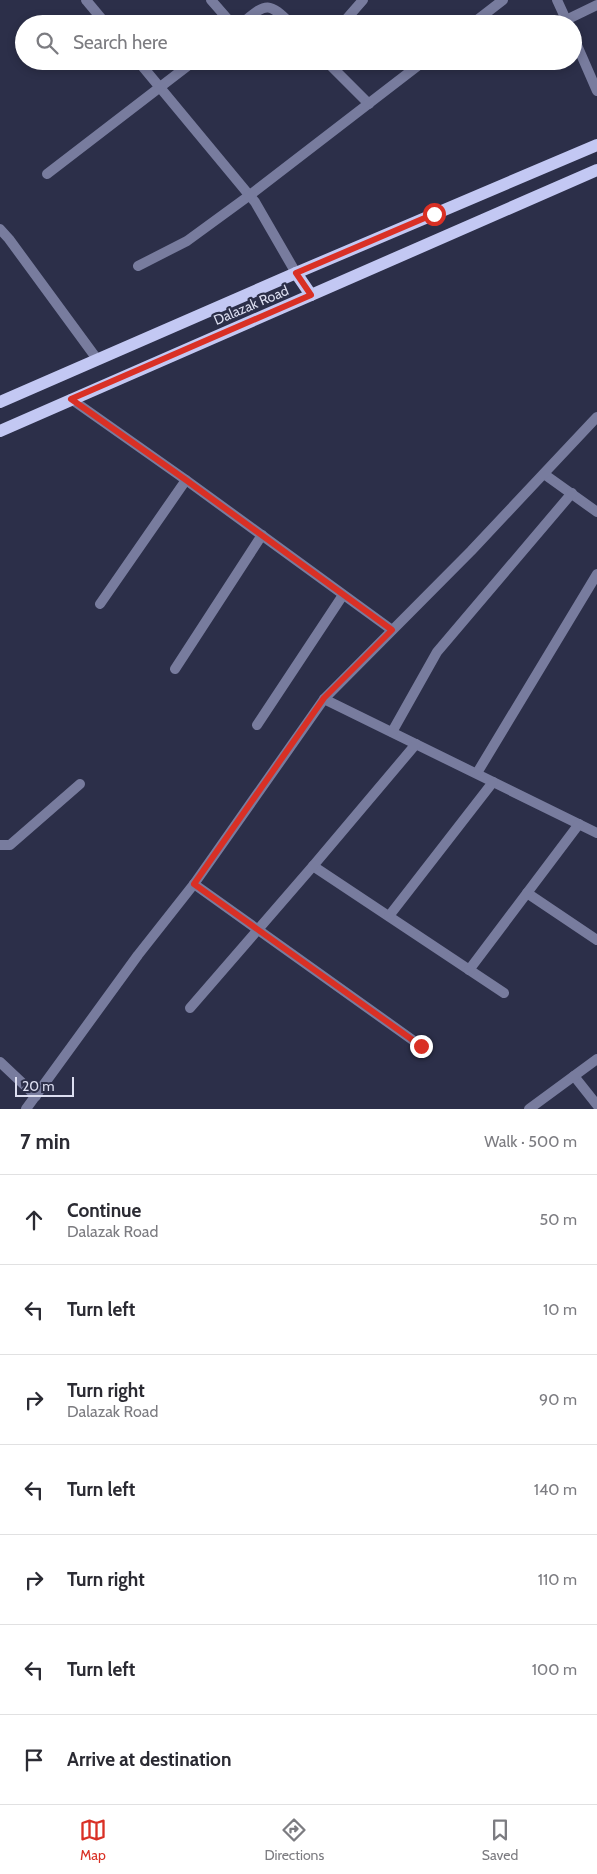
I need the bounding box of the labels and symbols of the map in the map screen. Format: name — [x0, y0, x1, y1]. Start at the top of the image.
route start — [423, 203, 446, 226]
street label: Dalazak Road — [211, 281, 291, 329]
route end — [410, 1035, 433, 1058]
scale bar — [15, 1074, 74, 1097]

